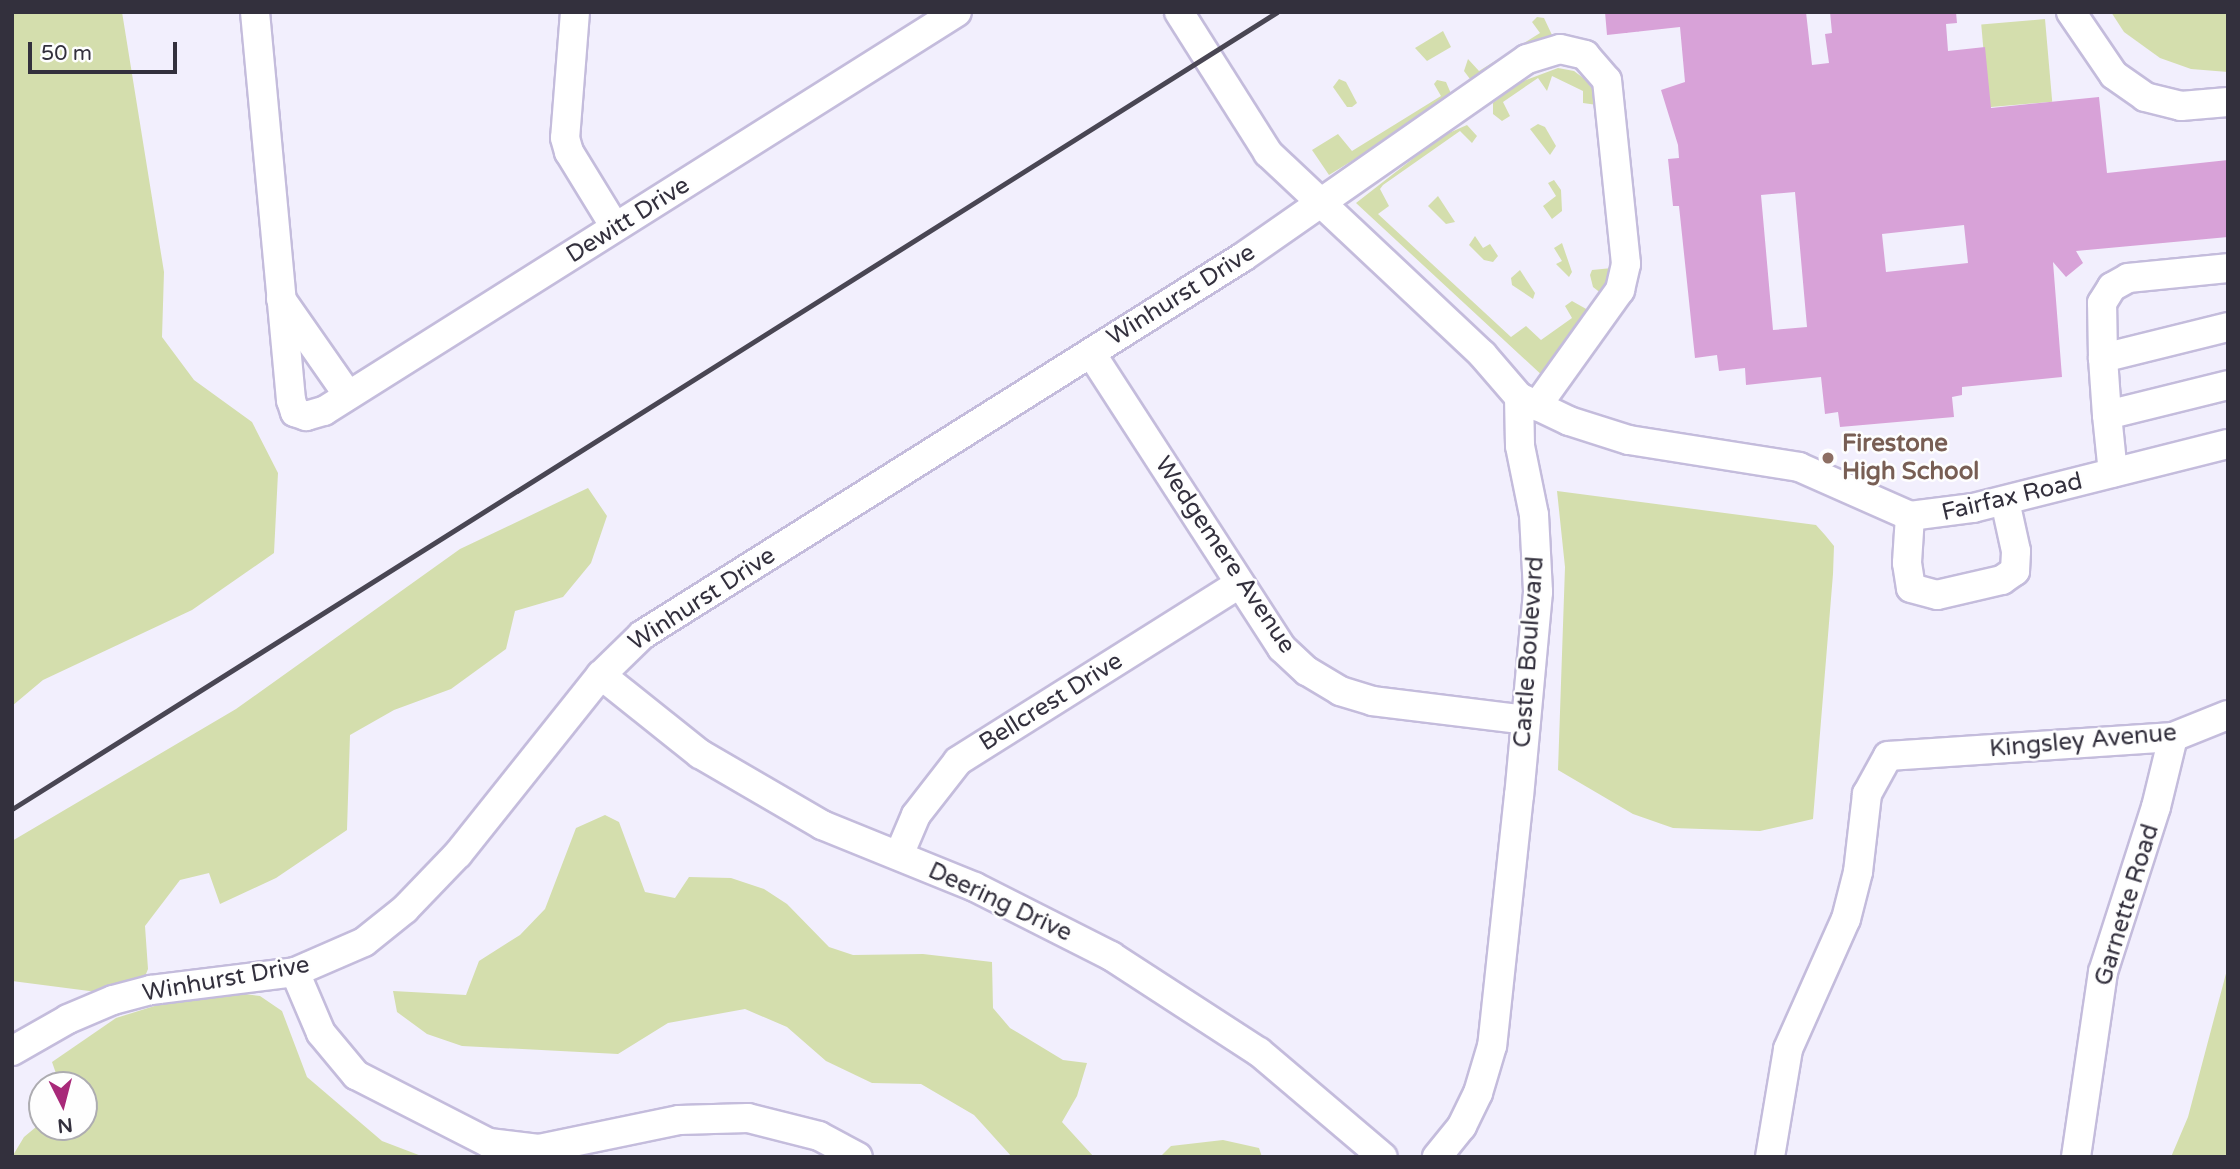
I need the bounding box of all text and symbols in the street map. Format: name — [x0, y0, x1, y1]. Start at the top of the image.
scale bar — [32, 28, 180, 72]
text: 50 m — [41, 41, 92, 66]
street label: Dewitt Drive — [561, 171, 695, 269]
street label: Winhurst Drive — [1102, 238, 1260, 352]
place label: Firestone High School — [1842, 430, 1979, 486]
marker: Firestone High School — [1820, 450, 1836, 466]
street label: Wedgemere Avenue — [1149, 451, 1301, 659]
street label: Fairfax Road — [1939, 467, 2085, 527]
street label: Winhurst Drive — [623, 541, 781, 657]
street label: Castle Boulevard — [1508, 555, 1550, 749]
street label: Bellcrest Drive — [974, 647, 1128, 757]
street label: Kingsley Avenue — [1988, 718, 2178, 764]
street label: Garnette Road — [2089, 821, 2165, 989]
street label: Deering Drive — [924, 856, 1076, 948]
street label: Winhurst Drive — [140, 950, 312, 1008]
north arrow — [28, 1071, 98, 1141]
text: N — [56, 1113, 74, 1137]

